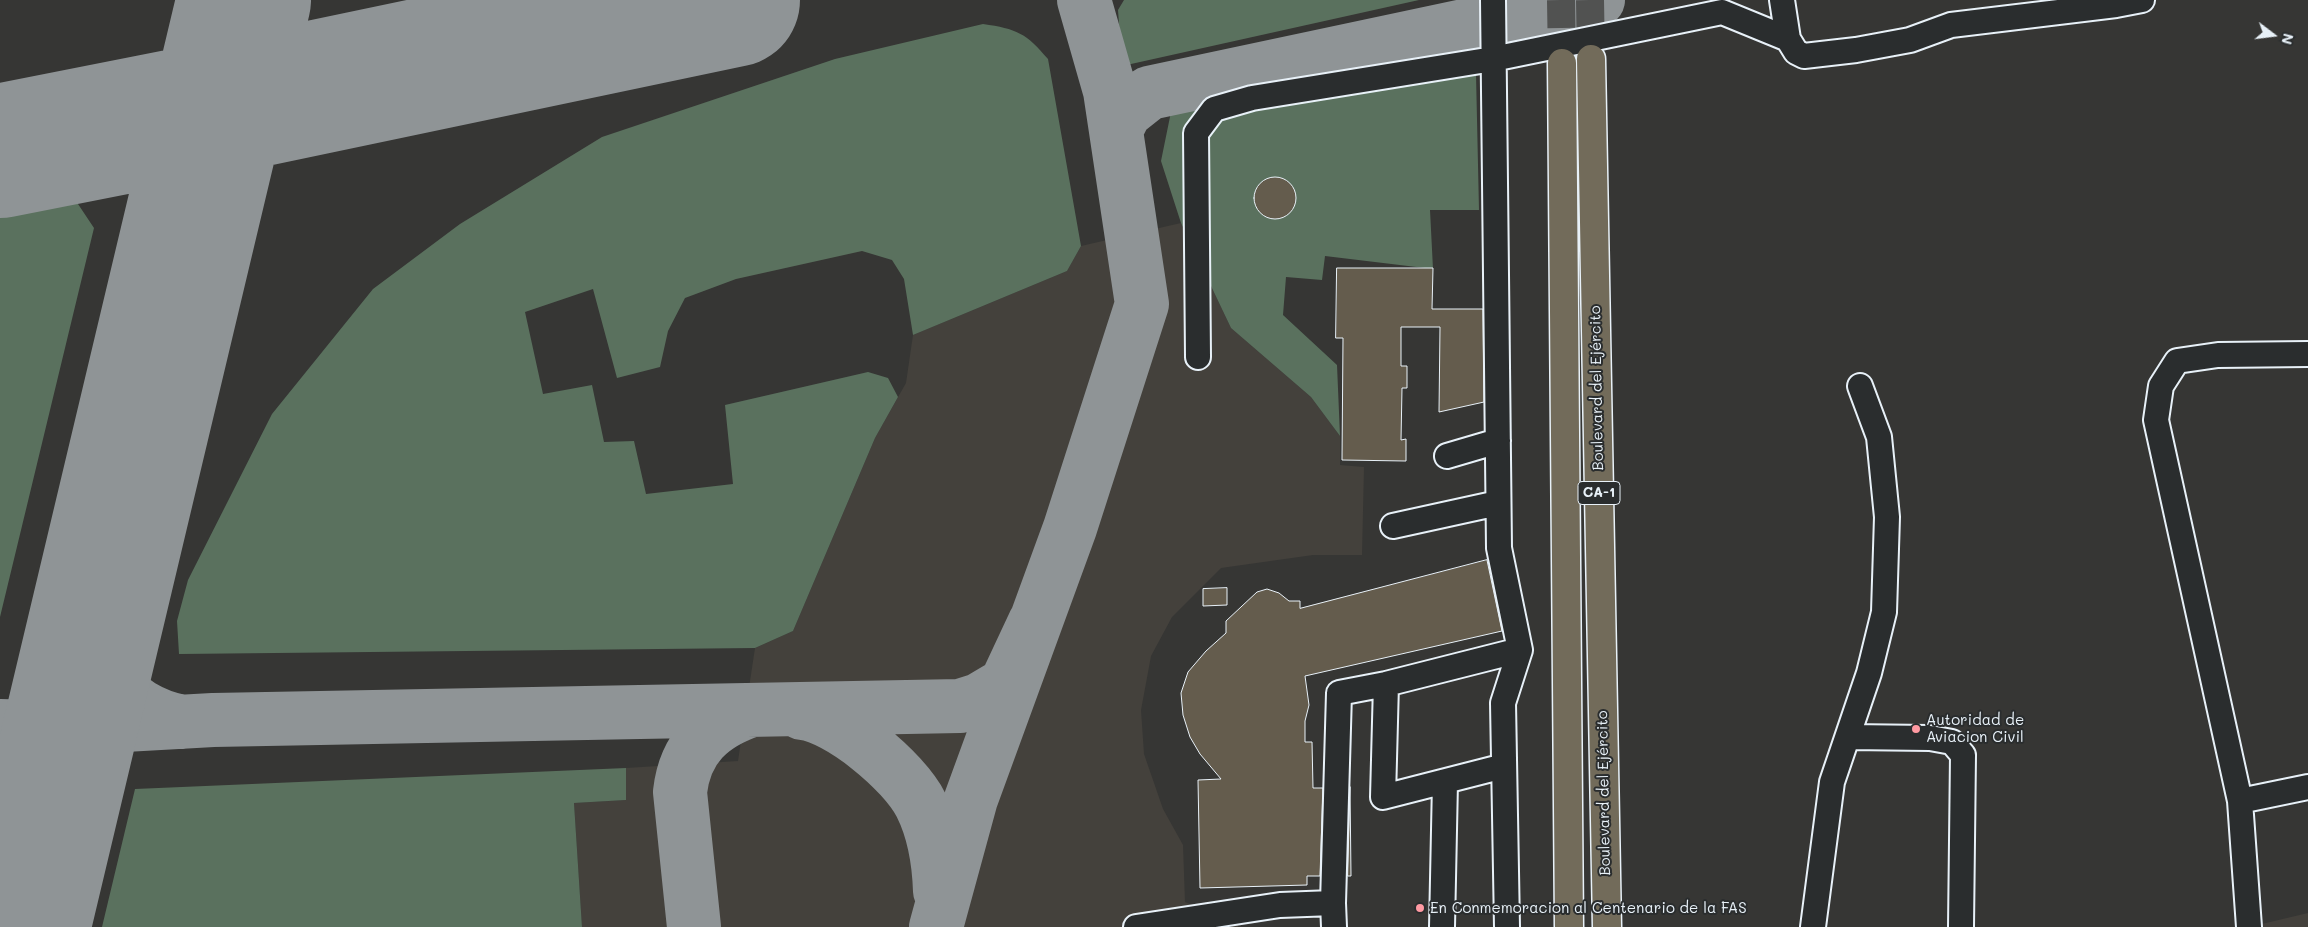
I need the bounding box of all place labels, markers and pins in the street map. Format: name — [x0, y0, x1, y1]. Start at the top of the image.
place label: Autoridad de Aviacion Civil — [1926, 711, 2024, 746]
marker: Autoridad de Aviacion Civil — [1910, 723, 1922, 735]
place label: En Conmemoracion al Centenario de la FAS — [1430, 899, 1747, 917]
marker: En Conmemoracion al Centenario de la FAS — [1414, 902, 1426, 914]

